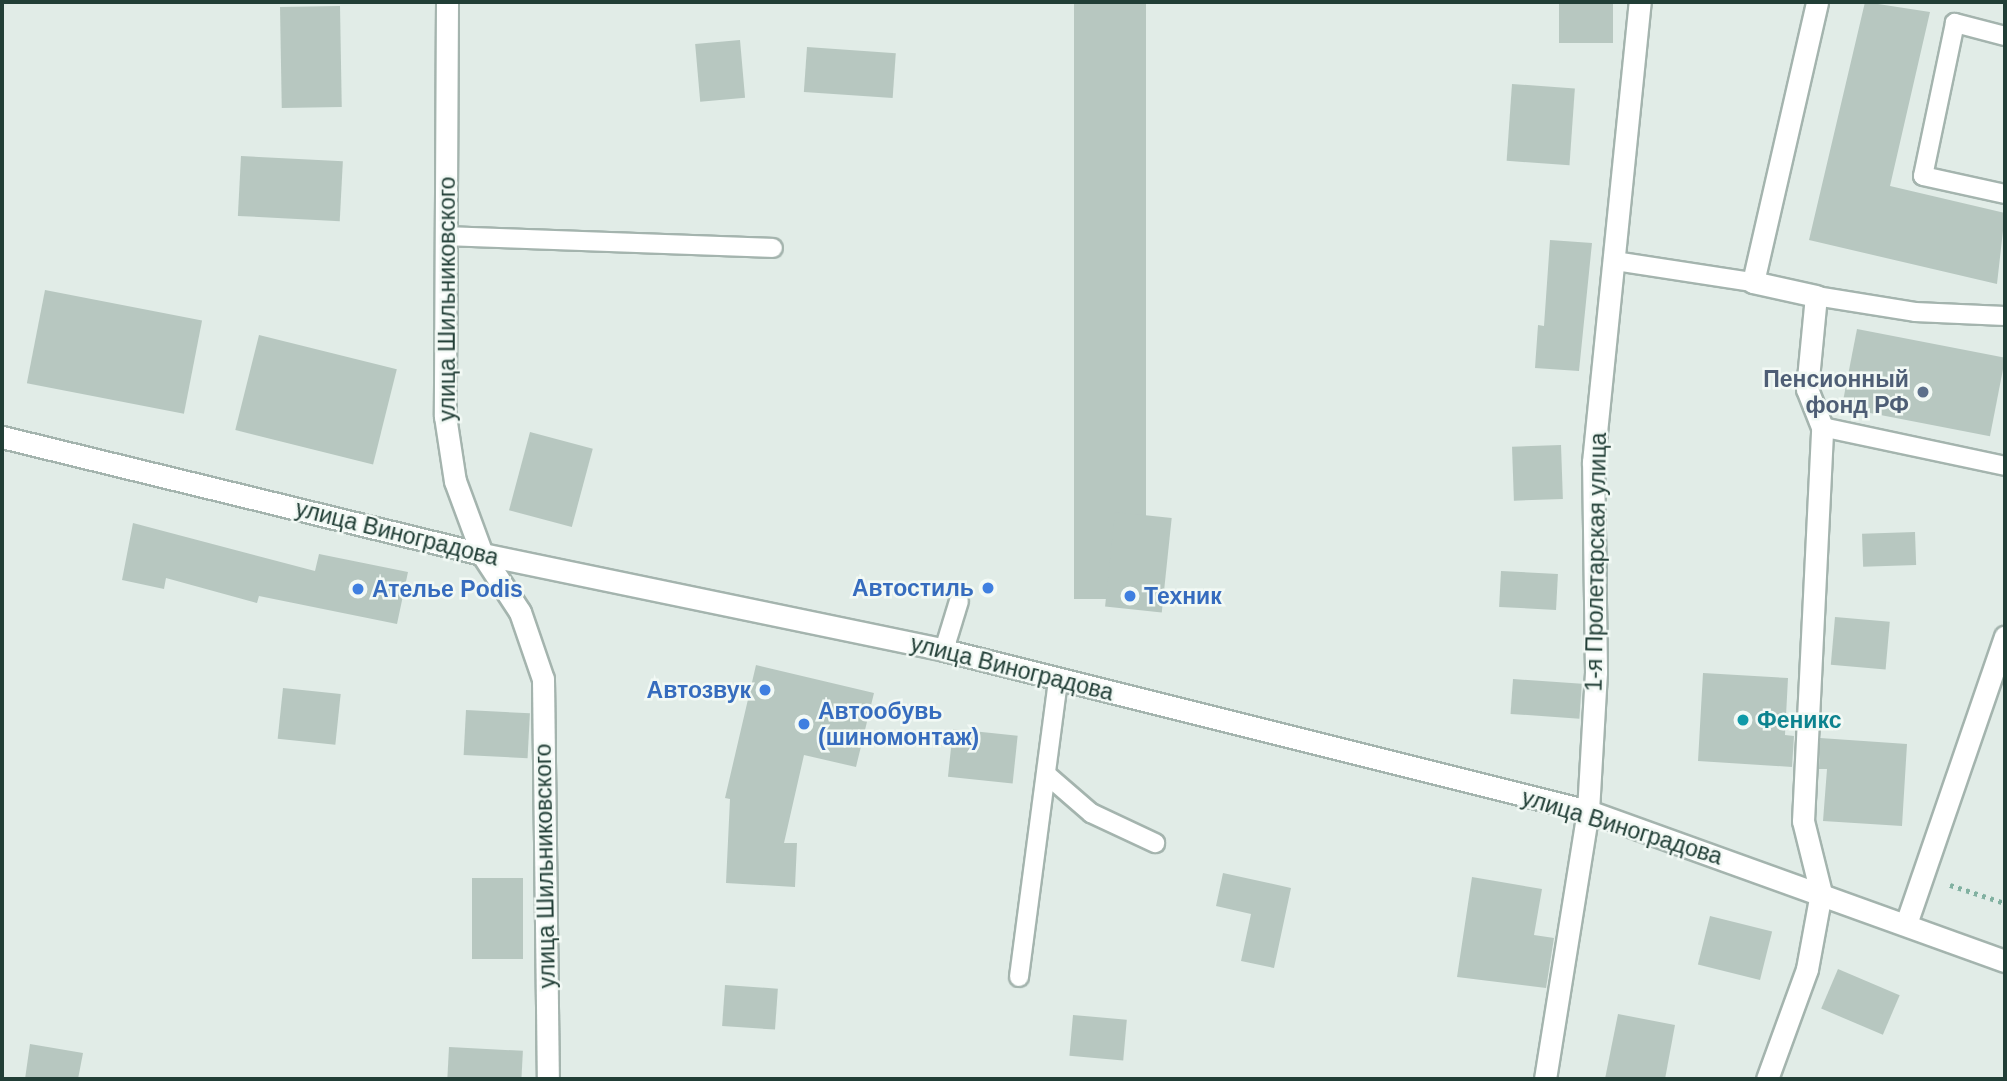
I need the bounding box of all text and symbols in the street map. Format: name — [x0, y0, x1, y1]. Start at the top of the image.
street label: улица Шильниковского — [433, 177, 461, 421]
place label: Пенсионный фонд РФ — [1763, 365, 1909, 419]
marker: Пенсионный фонд РФ — [1915, 384, 1931, 400]
street label: 1-я Пролетарская улица — [1580, 432, 1612, 692]
street label: улица Виноградова — [293, 494, 501, 572]
place label: Автостиль — [852, 574, 974, 602]
place label: Ателье Podis — [372, 575, 523, 603]
marker: Автостиль — [980, 580, 996, 596]
marker: Ателье Podis — [350, 581, 366, 597]
place label: Техник — [1144, 582, 1222, 610]
marker: Техник — [1122, 588, 1138, 604]
street label: улица Виноградова — [908, 629, 1116, 707]
place label: Автозвук — [647, 676, 751, 704]
marker: Автозвук — [757, 682, 773, 698]
place label: Автообувь (шиномонтаж) — [818, 697, 979, 751]
place label: Феникс — [1757, 706, 1841, 734]
marker: Феникс — [1735, 712, 1751, 728]
marker: Автообувь (шиномонтаж) — [796, 716, 812, 732]
street label: улица Шильниковского — [529, 743, 561, 989]
street label: улица Виноградова — [1518, 783, 1726, 871]

